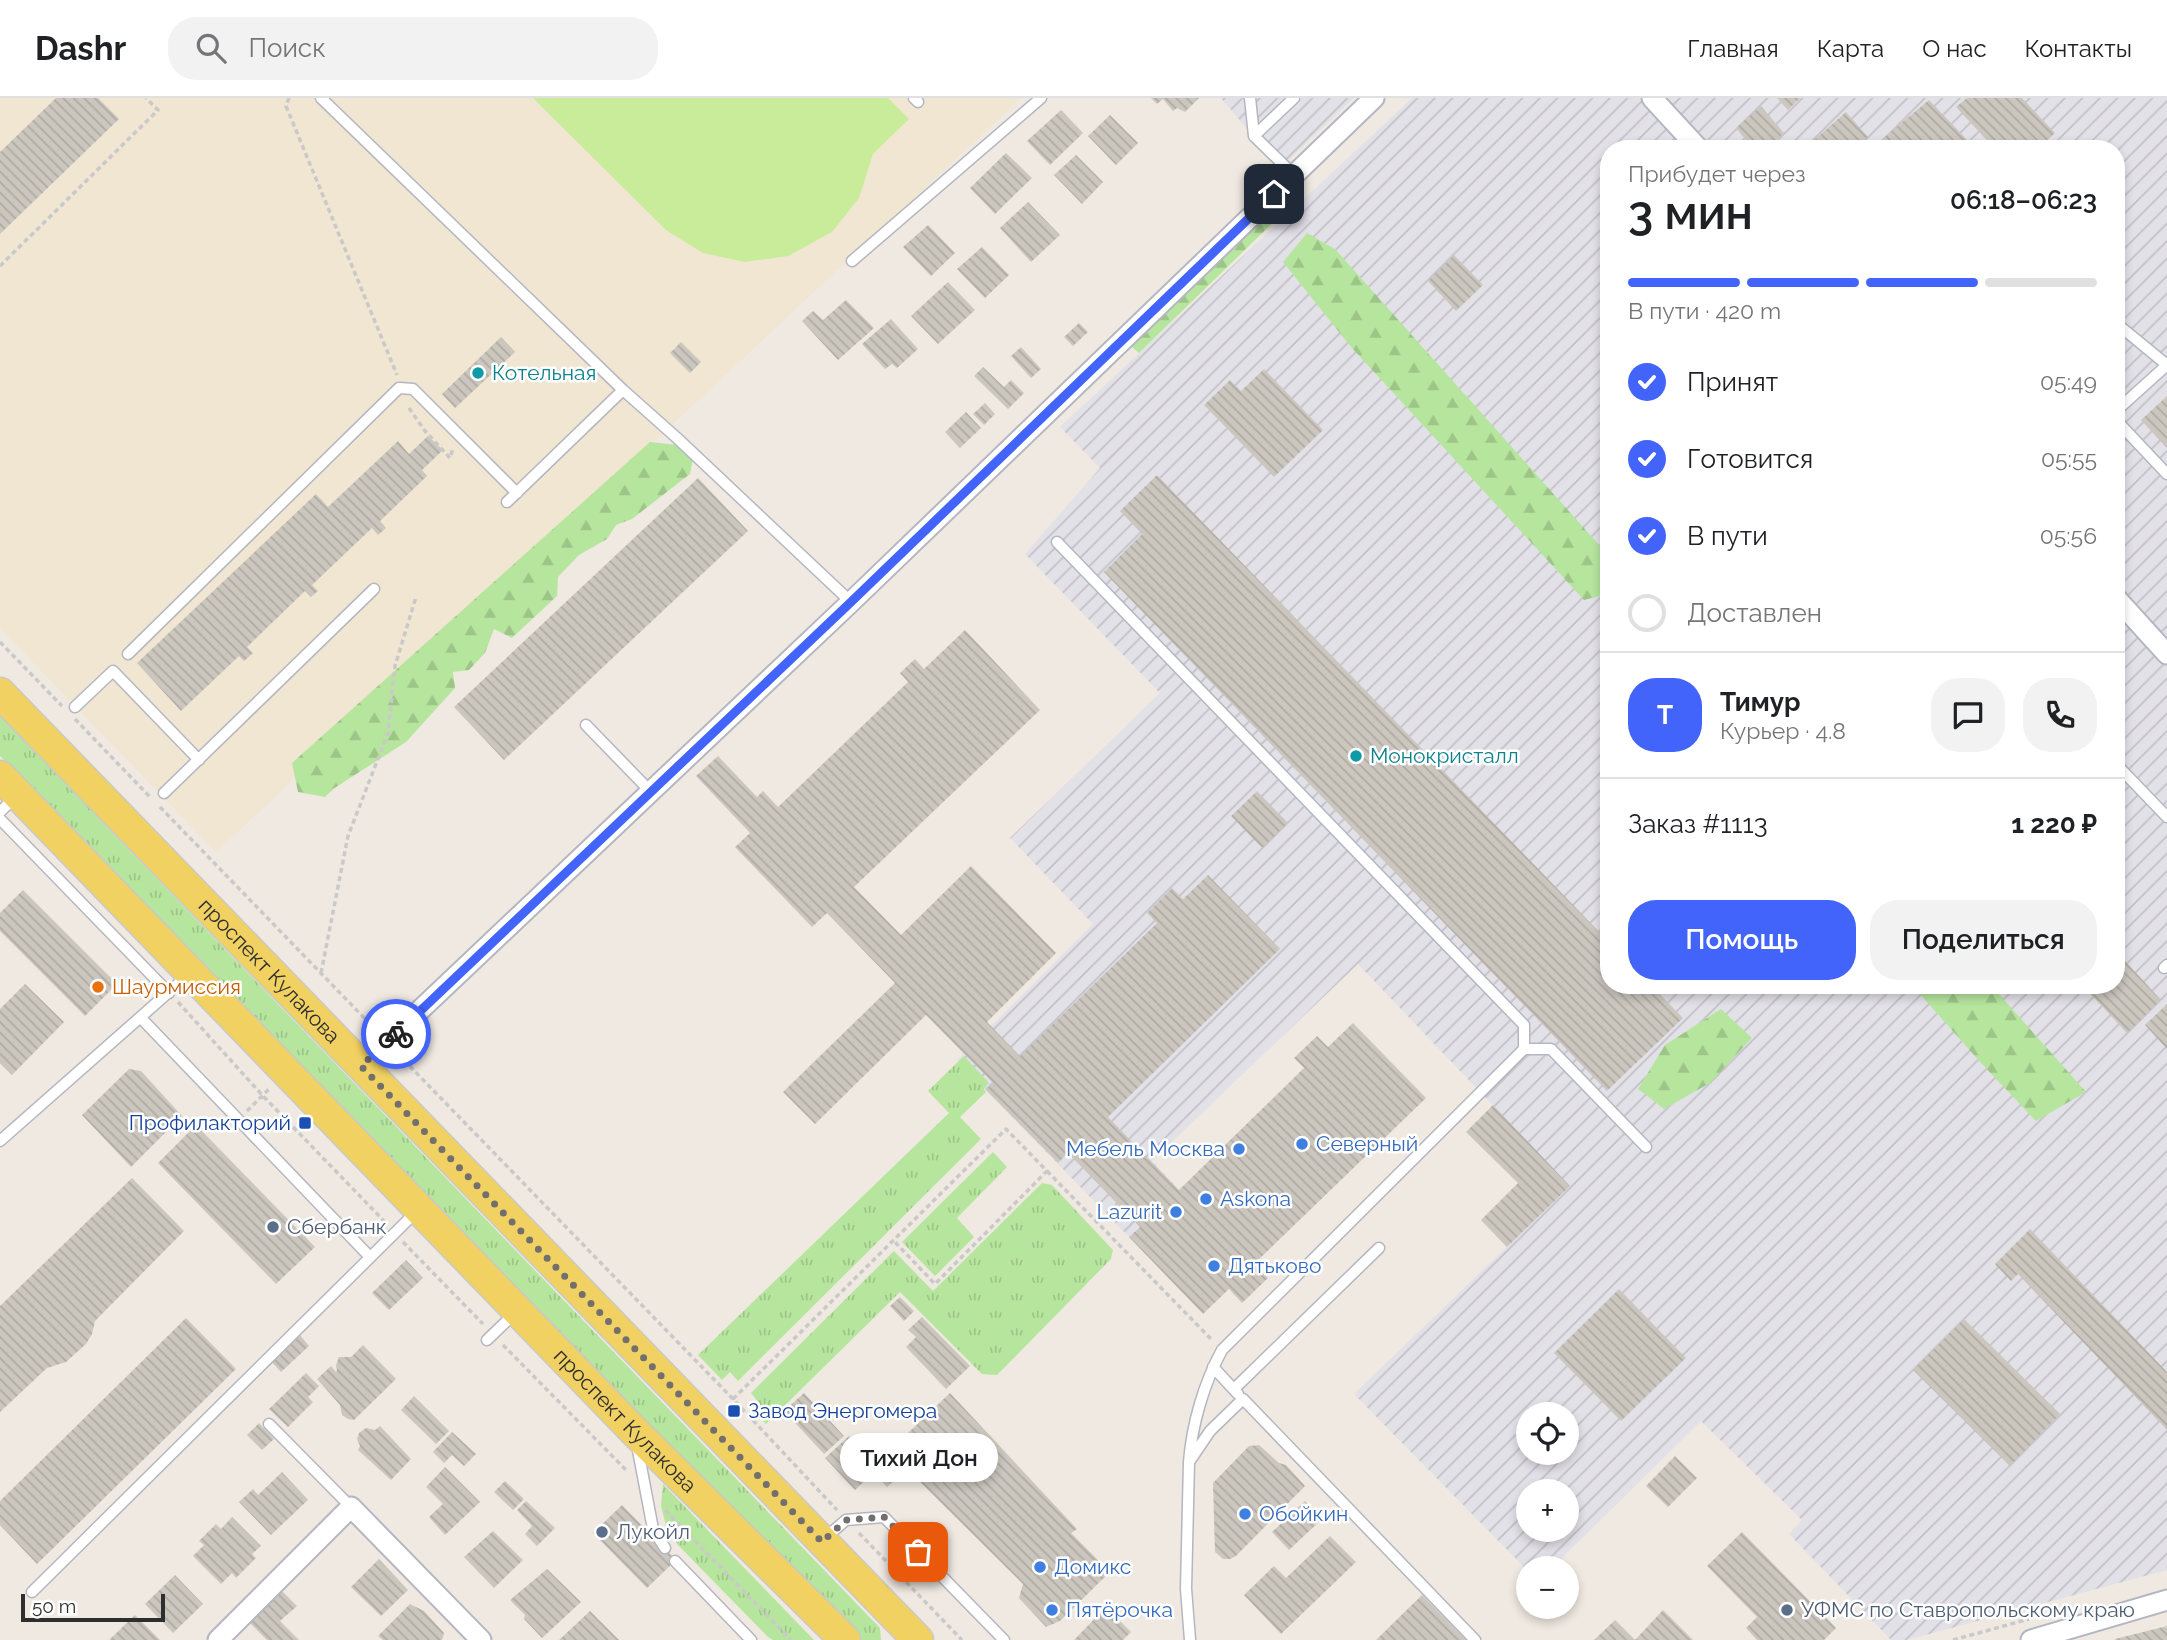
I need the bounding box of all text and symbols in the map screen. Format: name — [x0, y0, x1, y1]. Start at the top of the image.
search box — [168, 17, 658, 80]
text: Dashr — [35, 29, 126, 68]
icon: search — [192, 29, 230, 67]
text: Поиск — [248, 33, 326, 63]
text: Главная — [1687, 34, 1779, 63]
text: Карта — [1817, 34, 1884, 63]
text: О нас — [1922, 34, 1987, 63]
text: Контакты — [2025, 34, 2132, 63]
text: Прибудет через — [1628, 160, 1806, 187]
pin — [1244, 164, 1304, 224]
icon: home — [1255, 175, 1293, 213]
text: 06:18–06:23 — [1950, 185, 2097, 215]
text: 3 мин — [1628, 186, 1753, 240]
text: В пути · 420 m — [1628, 297, 1781, 324]
place label: Котельная — [492, 360, 596, 385]
icon: check — [1628, 363, 1666, 401]
marker: Котельная — [470, 365, 486, 381]
text: Принят — [1687, 367, 1778, 397]
text: 05:49 — [2040, 368, 2097, 395]
icon: check — [1628, 440, 1666, 478]
text: Готовится — [1687, 444, 1813, 474]
text: 05:55 — [2041, 445, 2097, 472]
icon: check — [1628, 517, 1666, 555]
text: В пути — [1687, 521, 1768, 551]
text: 05:56 — [2040, 522, 2097, 549]
text: Доставлен — [1687, 598, 1822, 628]
button: chat — [1931, 678, 2005, 752]
button: phone — [2023, 678, 2097, 752]
text: Тимур — [1720, 687, 1800, 717]
text: Т — [1657, 700, 1673, 730]
text: Курьер · 4.8 — [1720, 717, 1846, 744]
place label: Монокристалл — [1370, 743, 1519, 768]
marker: Монокристалл — [1348, 748, 1364, 764]
text: Заказ #1113 — [1628, 809, 1768, 839]
text: 1 220 ₽ — [2011, 809, 2097, 839]
street label: проспект Кулакова — [194, 893, 346, 1048]
button: Помощь — [1628, 900, 1856, 980]
button: Поделиться — [1870, 900, 2097, 980]
place label: Шаурмиссия — [112, 974, 241, 999]
marker: Шаурмиссия — [90, 979, 106, 995]
courier — [361, 999, 431, 1069]
icon: bike — [377, 1015, 415, 1053]
place label: Профилакторий — [129, 1110, 291, 1135]
marker: Профилакторий — [297, 1115, 313, 1131]
place label: Северный — [1316, 1131, 1418, 1156]
place label: Мебель Москва — [1066, 1136, 1225, 1161]
marker: Северный — [1294, 1136, 1310, 1152]
marker: Мебель Москва — [1231, 1141, 1247, 1157]
place label: Askona — [1220, 1186, 1291, 1211]
marker: Askona — [1198, 1191, 1214, 1207]
place label: Lazurit — [1097, 1199, 1162, 1224]
marker: Lazurit — [1168, 1204, 1184, 1220]
place label: Сбербанк — [287, 1214, 387, 1239]
marker: Сбербанк — [265, 1219, 281, 1235]
place label: Дятьково — [1228, 1253, 1321, 1278]
marker: Дятьково — [1206, 1258, 1222, 1274]
street label: проспект Кулакова — [549, 1343, 702, 1498]
place label: Завод Энергомера — [748, 1398, 937, 1423]
map controls — [1516, 1402, 1579, 1619]
button: locate — [1516, 1402, 1579, 1465]
marker: Завод Энергомера — [726, 1403, 742, 1419]
callout: Тихий Дон — [839, 1433, 997, 1482]
text: Тихий Дон — [860, 1444, 978, 1471]
button: + — [1516, 1479, 1579, 1542]
place label: Обойкин — [1259, 1501, 1348, 1526]
marker: Обойкин — [1237, 1506, 1253, 1522]
place label: Лукойл — [616, 1519, 690, 1544]
pin — [888, 1522, 948, 1582]
marker: Лукойл — [594, 1524, 610, 1540]
icon: bag — [899, 1533, 937, 1571]
place label: Домикс — [1054, 1554, 1131, 1579]
button: − — [1516, 1556, 1579, 1619]
marker: Домикс — [1032, 1559, 1048, 1575]
scale bar — [21, 1591, 164, 1623]
text: 50 m — [32, 1595, 76, 1617]
place label: Пятёрочка — [1066, 1597, 1173, 1622]
place label: УФМС по Ставропольскому краю — [1801, 1597, 2135, 1622]
marker: Пятёрочка — [1044, 1602, 1060, 1618]
marker: УФМС по Ставропольскому краю — [1779, 1602, 1795, 1618]

